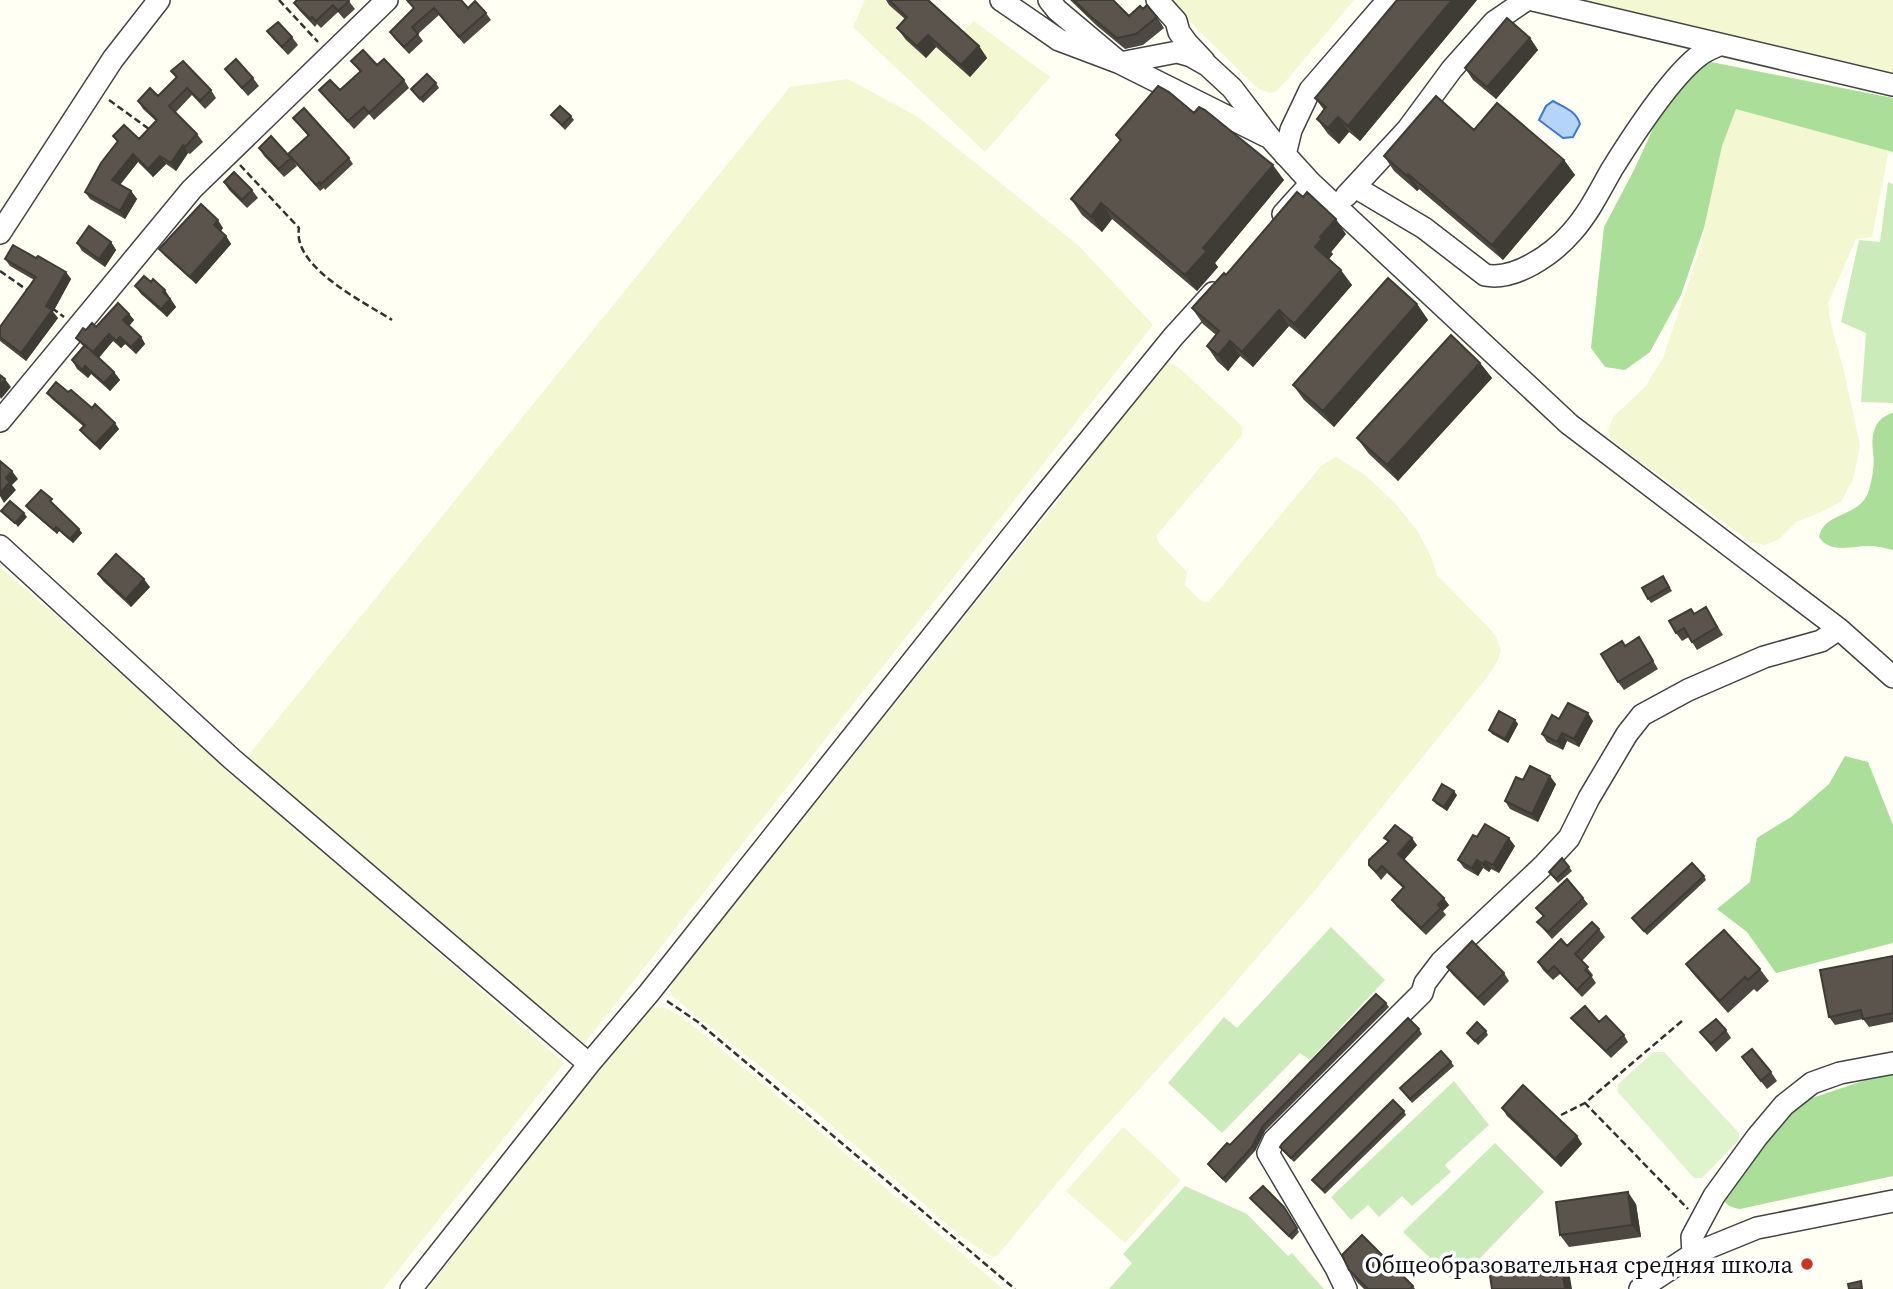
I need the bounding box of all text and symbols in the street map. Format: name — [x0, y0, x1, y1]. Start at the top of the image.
place label: Общеобразовательная средняя школа — [1365, 1248, 1794, 1281]
marker: Общеобразовательная средняя школа — [1799, 1256, 1815, 1272]

